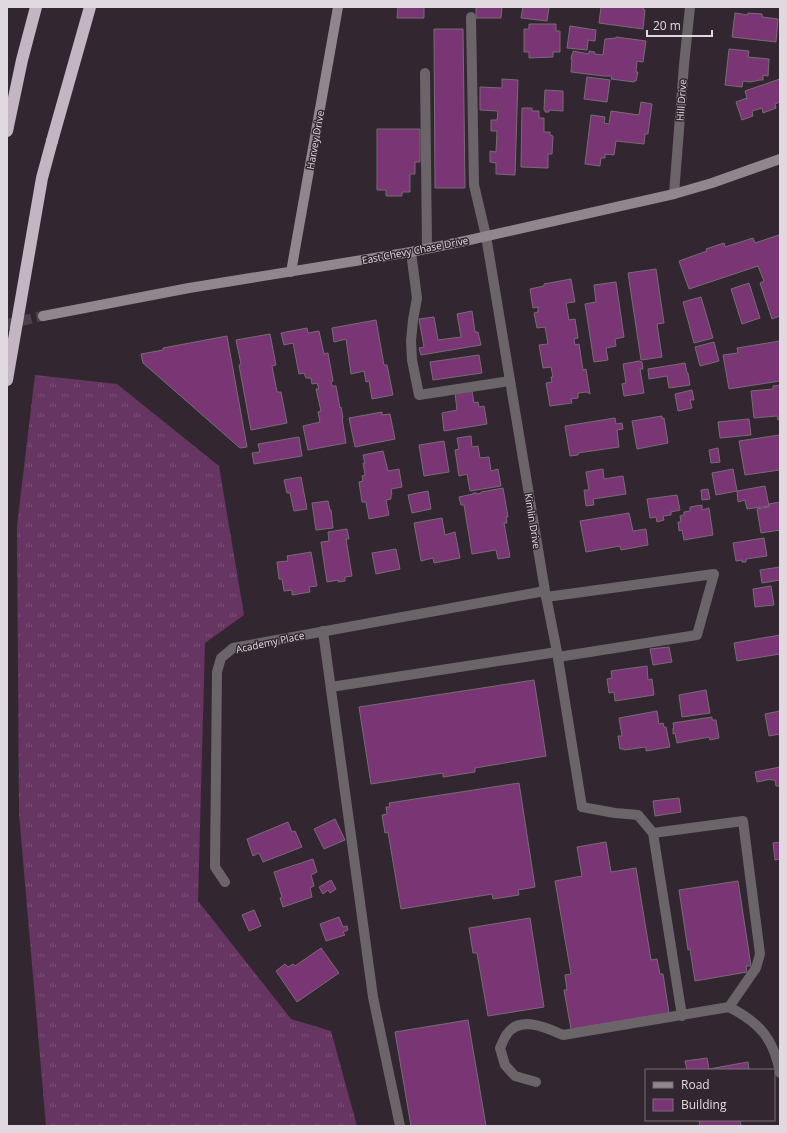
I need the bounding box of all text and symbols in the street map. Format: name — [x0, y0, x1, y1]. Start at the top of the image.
scale bar — [647, 12, 712, 38]
text: 20 m — [653, 17, 681, 34]
street label: Hill Drive — [673, 78, 689, 121]
street label: Harvey Drive — [303, 109, 327, 171]
street label: East Chevy Chase Drive — [361, 233, 470, 267]
street label: Kimlin Drive — [522, 492, 544, 550]
street label: Academy Place — [234, 628, 306, 656]
legend — [645, 1069, 775, 1121]
text: Road — [681, 1076, 710, 1093]
text: Building — [681, 1096, 727, 1113]

